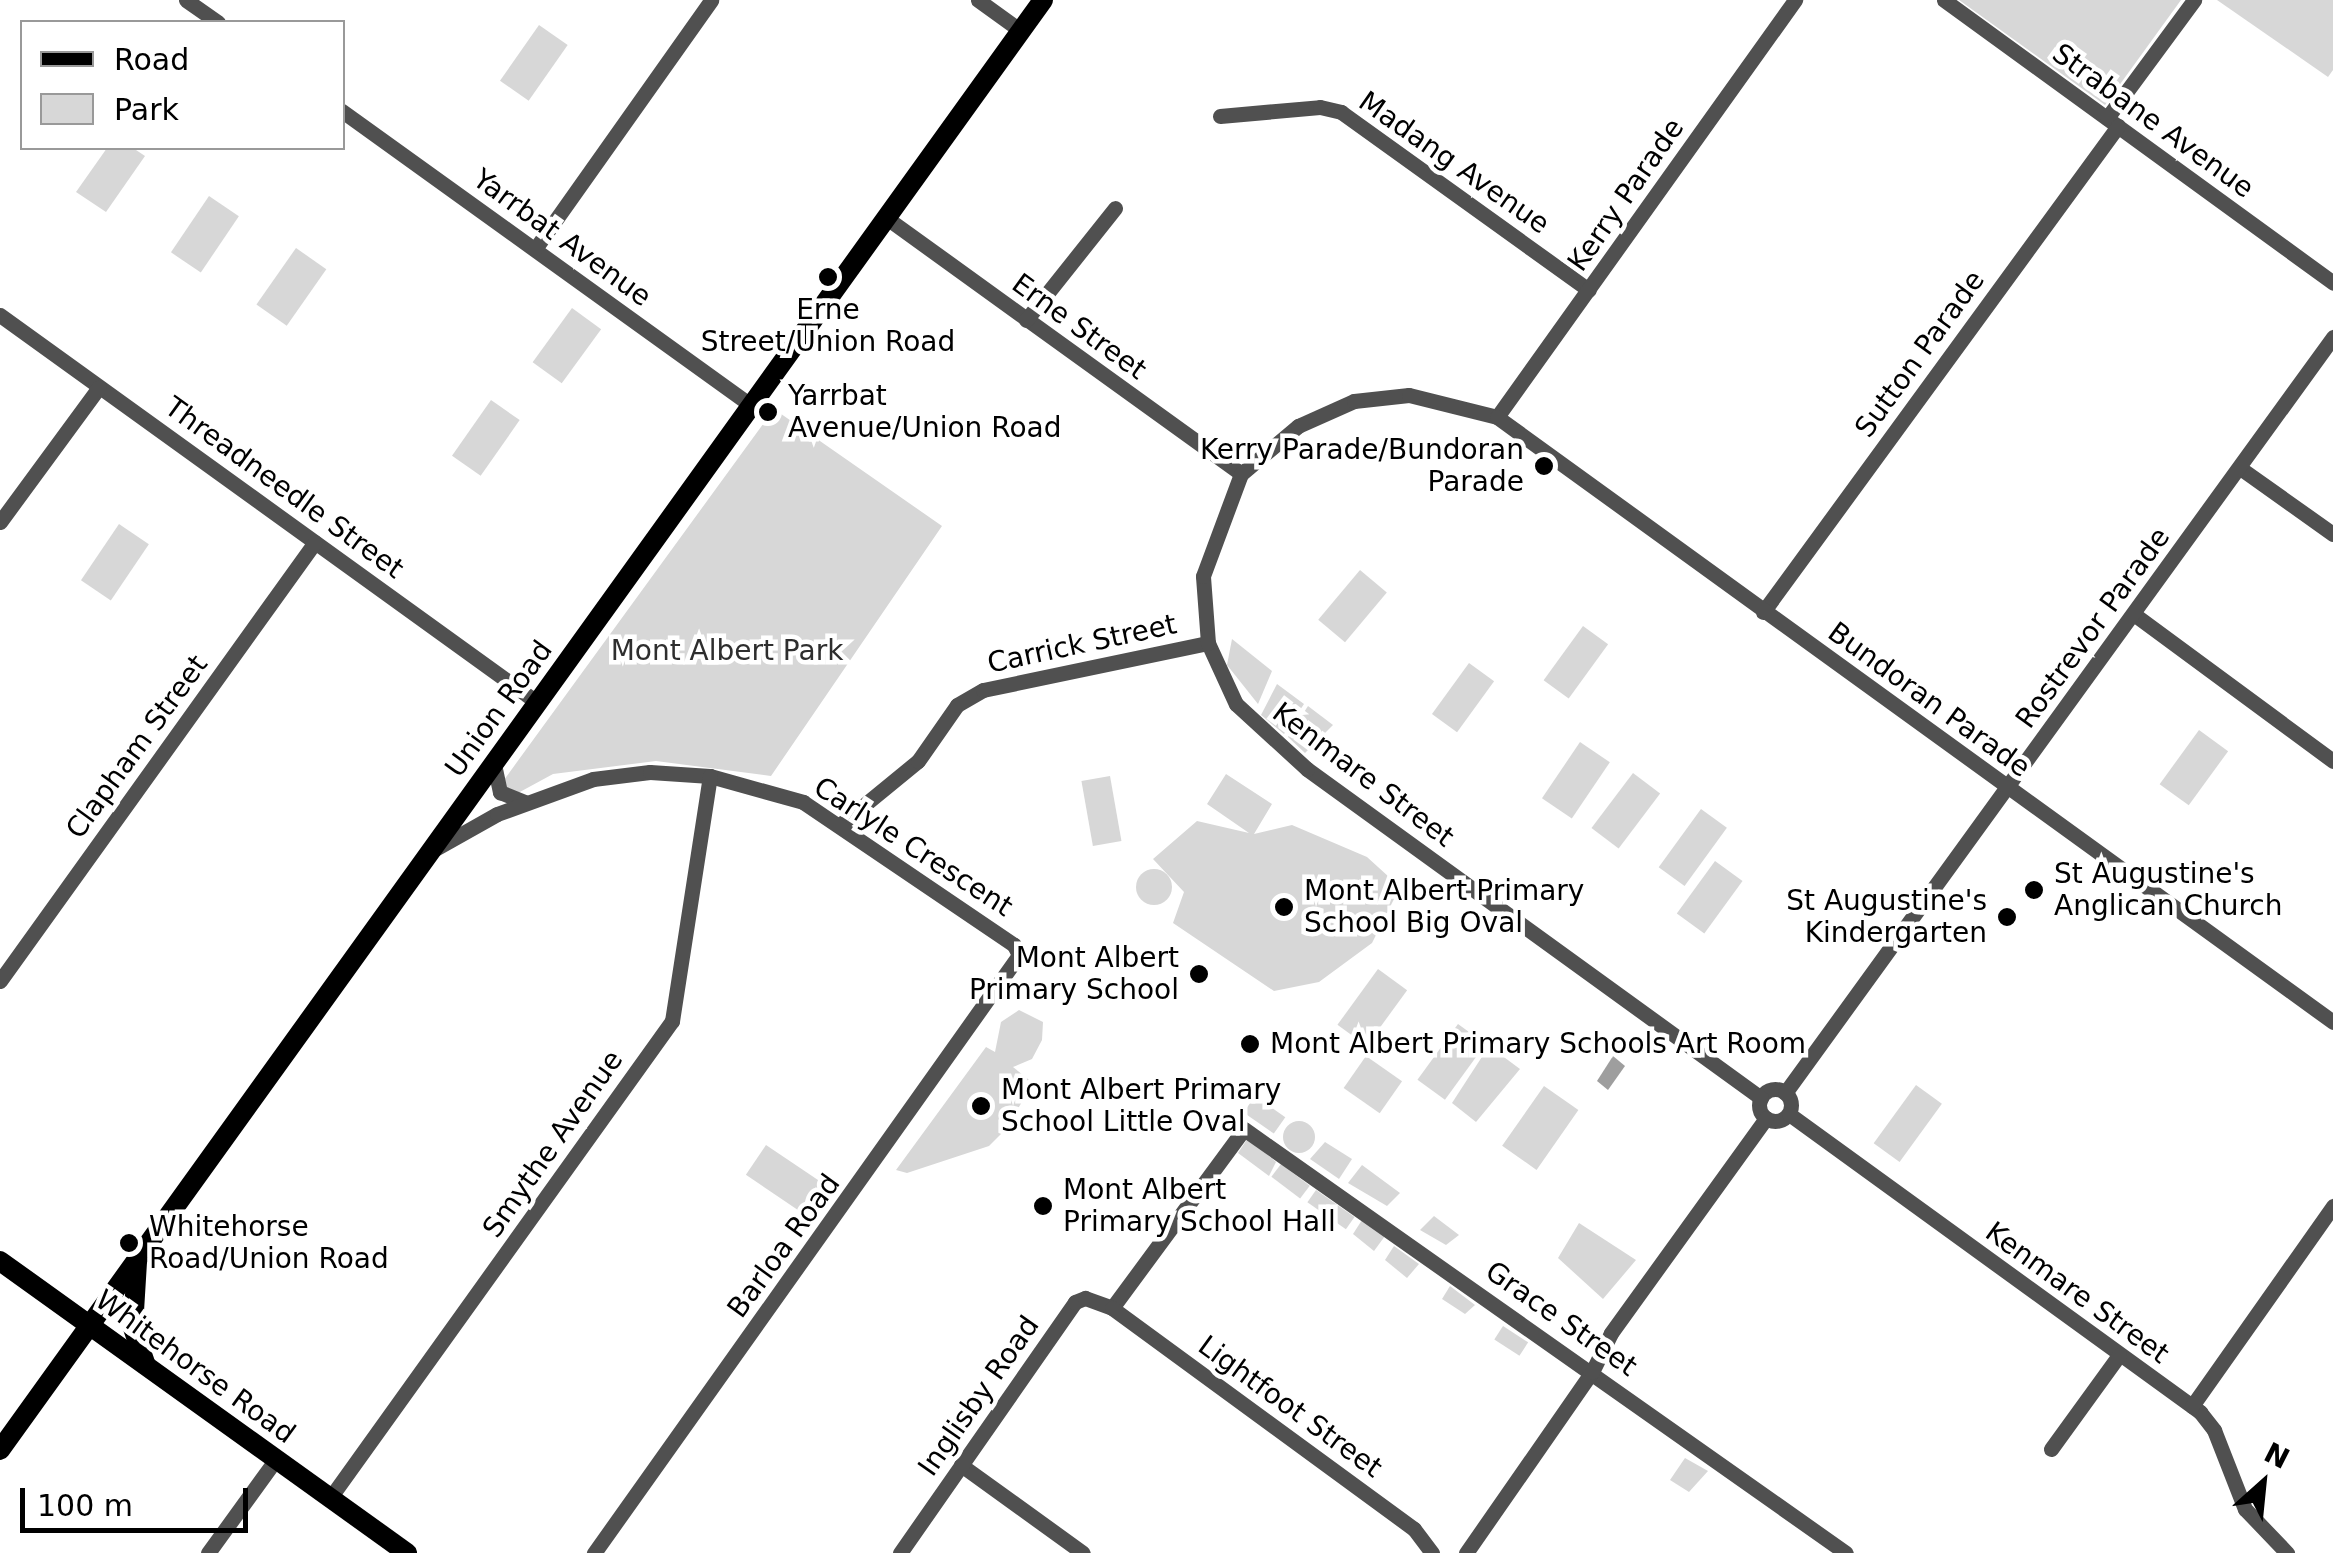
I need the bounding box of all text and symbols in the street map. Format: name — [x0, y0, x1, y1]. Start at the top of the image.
legend — [20, 20, 345, 150]
street label: Strabane Avenue — [2046, 37, 2260, 205]
text: Road — [114, 42, 189, 77]
street label: Madang Avenue — [1352, 85, 1556, 241]
text: Park — [114, 92, 179, 127]
street label: Kerry Parade — [1561, 112, 1691, 278]
street label: Yarrbat Avenue — [466, 162, 658, 314]
street label: Sutton Parade — [1848, 264, 1992, 444]
marker: Erne Street/Union Road — [817, 266, 839, 288]
street label: Erne Street — [1005, 267, 1153, 387]
place label: Erne Street/Union Road — [701, 293, 955, 359]
place label: Yarrbat Avenue/Union Road — [788, 379, 1062, 445]
street label: Threadneedle Street — [158, 390, 410, 586]
marker: Yarrbat Avenue/Union Road — [757, 401, 779, 423]
place label: Kerry Parade/Bundoran Parade — [1200, 433, 1524, 499]
marker: Kerry Parade/Bundoran Parade — [1533, 455, 1555, 477]
street label: Rostrevor Parade — [2009, 521, 2177, 735]
street label: Carrick Street — [984, 608, 1180, 680]
street label: Bundoran Parade — [1821, 615, 2037, 785]
street label: Union Road — [438, 634, 560, 784]
park label: Mont Albert Park — [611, 634, 843, 668]
street label: Clapham Street — [59, 649, 215, 845]
street label: Kenmare Street — [1266, 696, 1460, 854]
street label: Carlyle Crescent — [807, 770, 1019, 924]
place label: St Augustine's Anglican Church — [2054, 857, 2283, 923]
place label: Mont Albert Primary School Big Oval — [1304, 874, 1584, 940]
marker: St Augustine's Anglican Church — [2023, 879, 2045, 901]
place label: St Augustine's Kindergarten — [1786, 884, 1987, 950]
marker: Mont Albert Primary School Big Oval — [1273, 896, 1295, 918]
marker: St Augustine's Kindergarten — [1996, 906, 2018, 928]
place label: Mont Albert Primary School — [969, 941, 1179, 1007]
marker: Mont Albert Primary School — [1188, 963, 1210, 985]
place label: Mont Albert Primary Schools Art Room — [1270, 1027, 1806, 1061]
marker: Mont Albert Primary Schools Art Room — [1239, 1033, 1261, 1055]
street label: Smythe Avenue — [476, 1044, 630, 1244]
place label: Mont Albert Primary School Little Oval — [1001, 1073, 1281, 1139]
marker: Mont Albert Primary School Little Oval — [970, 1095, 992, 1117]
street label: Barloa Road — [721, 1168, 847, 1324]
place label: Mont Albert Primary School Hall — [1063, 1173, 1336, 1239]
marker: Mont Albert Primary School Hall — [1032, 1195, 1054, 1217]
place label: Whitehorse Road/Union Road — [149, 1210, 389, 1276]
street label: Kenmare Street — [1979, 1215, 2175, 1371]
marker: Whitehorse Road/Union Road — [118, 1232, 140, 1254]
street label: Grace Street — [1479, 1254, 1643, 1384]
street label: Whitehorse Road — [89, 1283, 301, 1451]
street label: Inglisby Road — [911, 1310, 1047, 1482]
street label: Lightfoot Street — [1192, 1329, 1388, 1485]
north arrow — [2213, 1433, 2313, 1533]
text: N — [2259, 1436, 2295, 1476]
scale bar — [25, 1468, 252, 1530]
text: 100 m — [37, 1488, 133, 1523]

